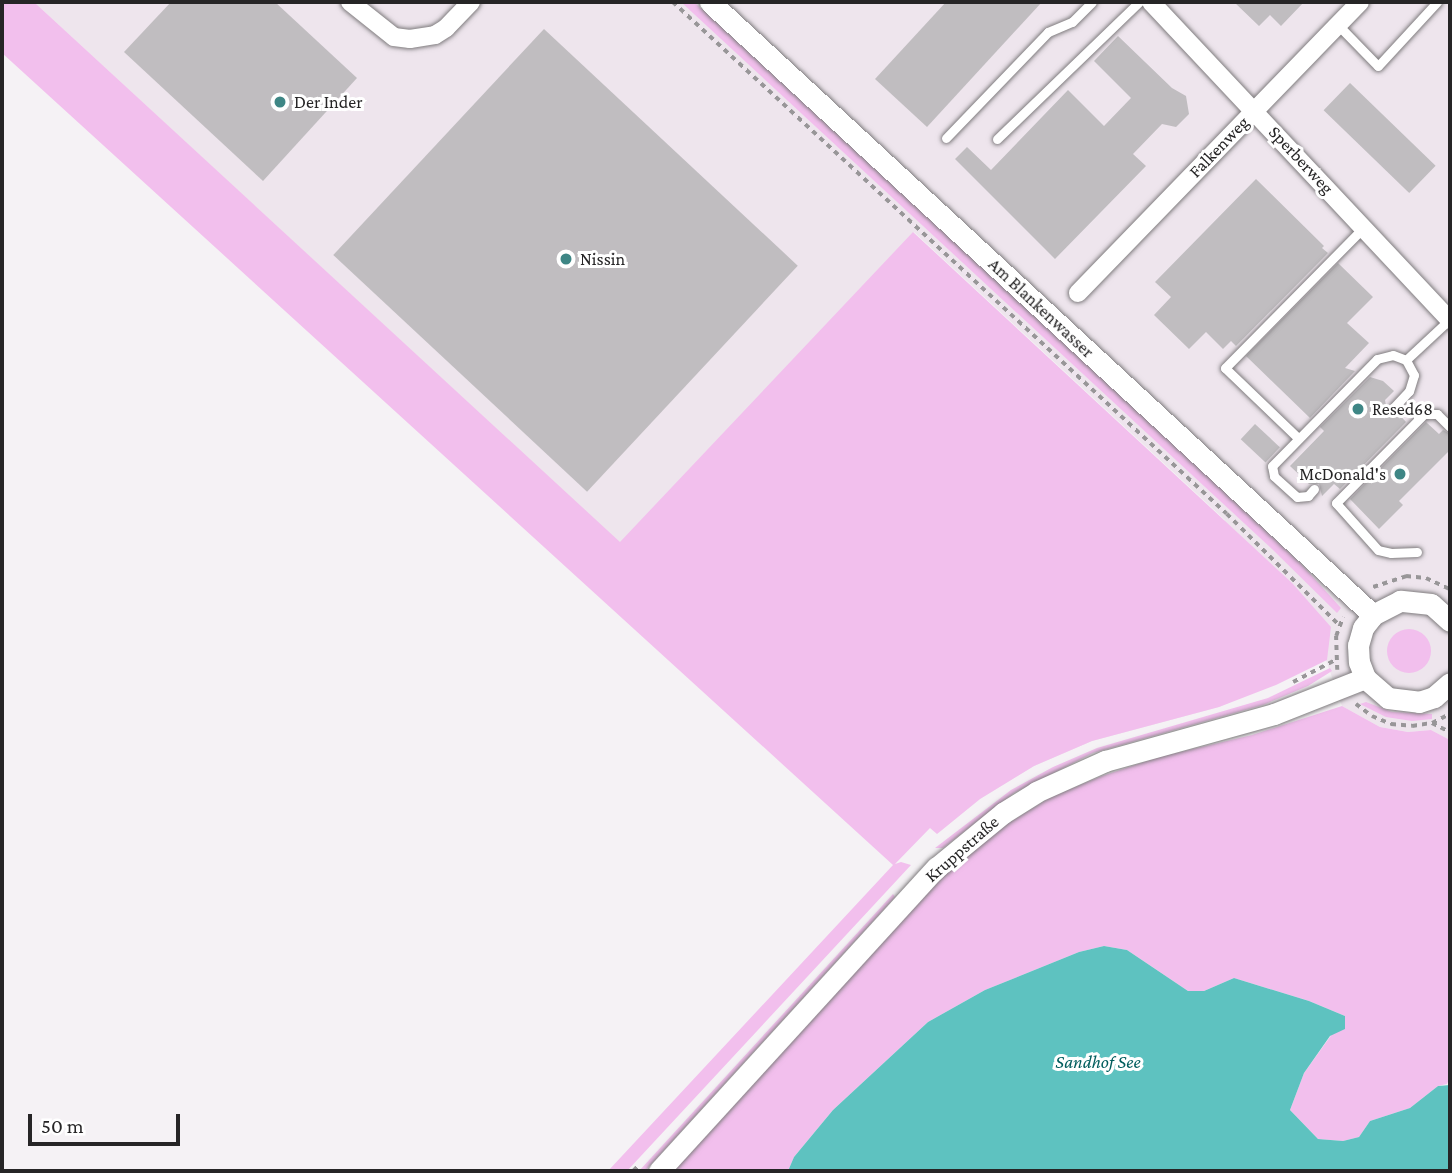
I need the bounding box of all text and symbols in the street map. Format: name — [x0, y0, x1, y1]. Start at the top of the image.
place label: Der Inder — [294, 91, 363, 113]
marker: Der Inder — [272, 94, 288, 110]
street label: Falkenweg — [1184, 112, 1254, 182]
street label: Sperberweg — [1264, 121, 1338, 199]
place label: Nissin — [580, 248, 625, 270]
marker: Nissin — [558, 251, 574, 267]
street label: Am Blankenwasser — [984, 254, 1098, 362]
place label: Resed68 — [1372, 398, 1433, 420]
marker: Resed68 — [1350, 401, 1366, 417]
place label: McDonald's — [1299, 463, 1386, 485]
marker: McDonald's — [1392, 466, 1408, 482]
street label: Kruppstraße — [921, 811, 1003, 887]
water label: Sandhof See — [1055, 1051, 1141, 1073]
scale bar — [32, 1100, 184, 1144]
text: 50 m — [41, 1114, 84, 1138]

